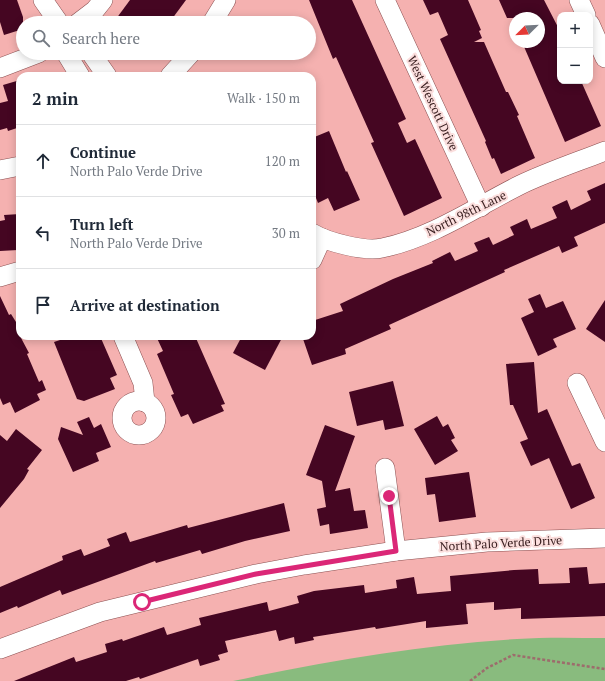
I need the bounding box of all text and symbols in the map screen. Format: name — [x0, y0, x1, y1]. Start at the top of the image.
north arrow — [509, 12, 545, 48]
map controls — [557, 12, 593, 84]
button: + — [557, 12, 593, 48]
search box — [16, 16, 316, 60]
icon: search — [30, 27, 52, 49]
text: Search here — [62, 28, 140, 48]
button: − — [557, 48, 593, 84]
street label: West Wescott Drive — [404, 53, 462, 153]
text: 2 min — [32, 87, 79, 110]
text: Walk · 150 m — [227, 89, 300, 107]
text: Continue — [70, 142, 136, 162]
icon: ahead — [32, 150, 54, 172]
text: 120 m — [265, 152, 300, 170]
text: North Palo Verde Drive — [70, 162, 203, 180]
street label: North 98th Lane — [423, 187, 509, 239]
text: Turn left — [70, 214, 134, 234]
icon: left — [32, 222, 54, 244]
text: 30 m — [272, 224, 300, 242]
text: North Palo Verde Drive — [70, 234, 203, 252]
icon: arrive — [32, 294, 54, 316]
text: Arrive at destination — [70, 295, 220, 315]
route end — [380, 487, 398, 505]
street label: North Palo Verde Drive — [439, 532, 563, 554]
route start — [133, 593, 151, 611]

